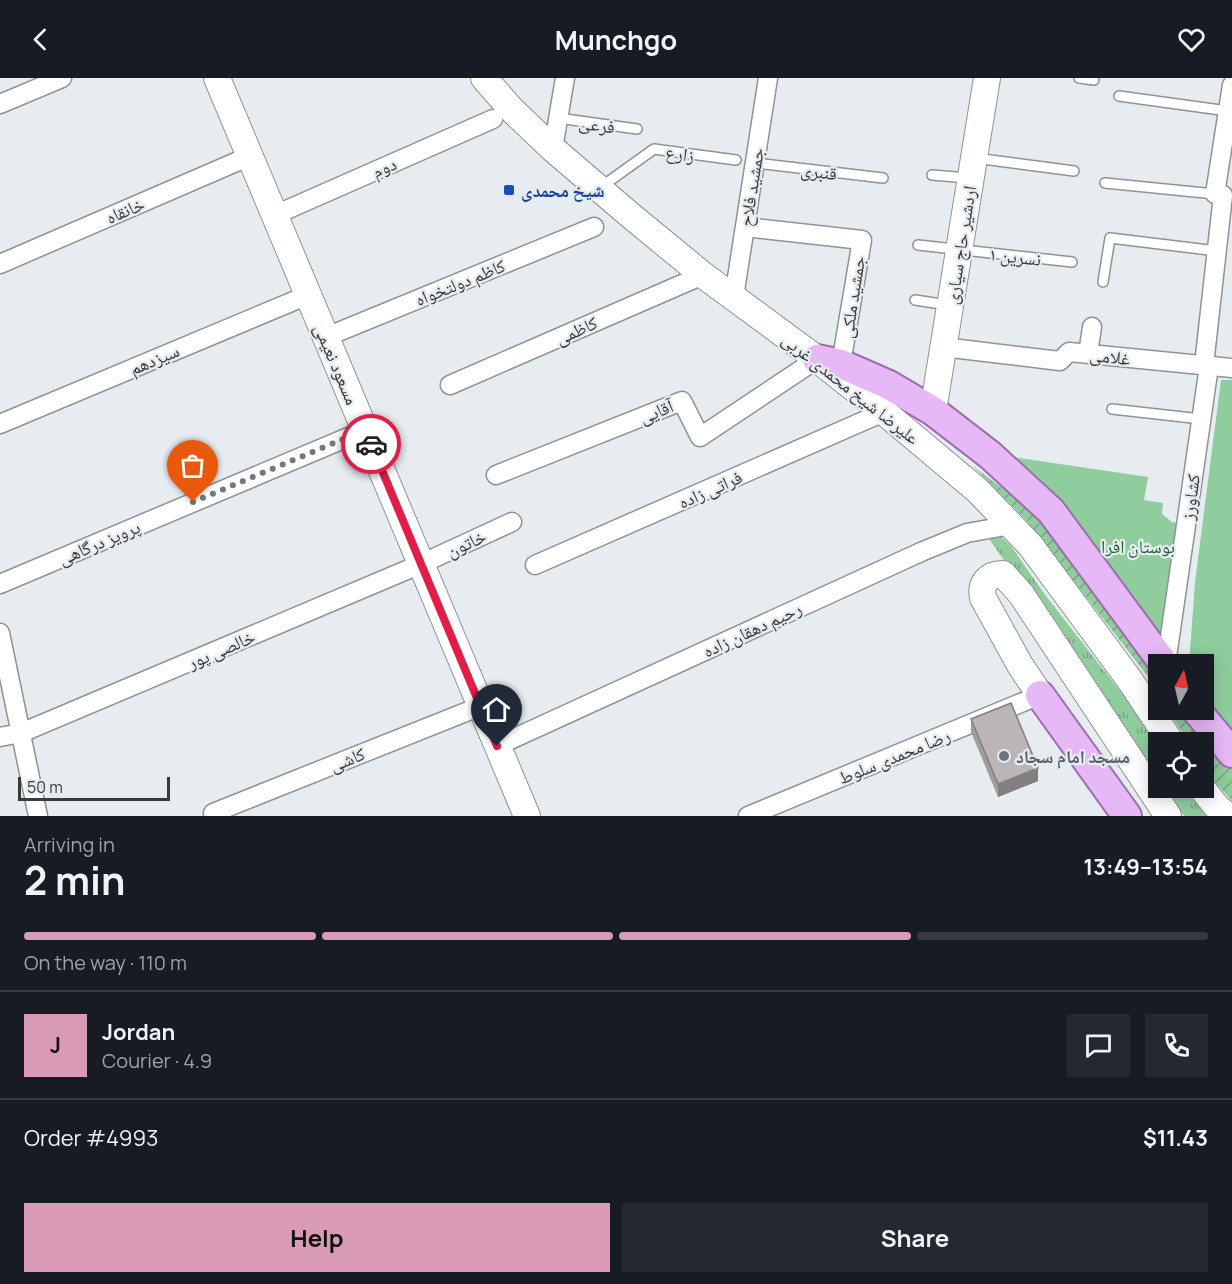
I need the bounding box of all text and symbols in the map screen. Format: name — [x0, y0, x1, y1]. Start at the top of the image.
text: Munchgo — [555, 21, 677, 58]
icon: back — [24, 23, 57, 56]
icon: heart — [1175, 23, 1208, 56]
street label: فرعی — [577, 110, 617, 138]
street label: زارع — [664, 139, 696, 167]
street label: جمشید فلاح — [733, 146, 770, 228]
street label: دوم — [368, 151, 401, 184]
street label: قنبری — [799, 157, 839, 185]
place label: شیخ محمدی — [521, 178, 605, 203]
marker: شیخ محمدی — [502, 183, 516, 197]
street label: اردشیر حاج سیاری — [939, 184, 982, 306]
street label: خانقاه — [102, 191, 148, 229]
street label: نسرین ۱ — [988, 241, 1042, 271]
street label: کاظم دولتخواه — [411, 253, 509, 312]
street label: جمشید ملکی — [834, 254, 870, 340]
street label: کاظمی — [551, 310, 601, 350]
street label: مسعود نعیمی — [309, 320, 365, 408]
street label: علیرضا شیخ محمدی غربی — [777, 327, 925, 450]
street label: سیزدهم — [126, 338, 183, 381]
street label: غلامی — [1089, 342, 1131, 370]
street label: آقایی — [635, 393, 677, 429]
courier — [341, 414, 401, 474]
icon: car — [355, 428, 388, 461]
pin — [167, 440, 218, 502]
icon: bag — [176, 449, 209, 482]
street label: فراتی زاده — [674, 464, 746, 514]
street label: کشاورز — [1175, 472, 1205, 523]
street label: پرویز درگاهی — [54, 514, 144, 570]
street label: خاتون — [442, 523, 490, 563]
park label: بوستان افرا — [1101, 534, 1175, 558]
street label: رحیم دهقان زاده — [699, 596, 806, 663]
street label: خالصی پور — [183, 624, 259, 675]
north arrow — [1148, 654, 1214, 720]
map controls — [1148, 654, 1214, 798]
pin — [471, 684, 522, 746]
icon: home — [480, 693, 513, 726]
street label: رضا محمدی سلوط — [834, 723, 954, 789]
button: locate — [1148, 732, 1214, 798]
street label: کاشی — [326, 741, 369, 777]
place label: مسجد امام سجاد — [1016, 744, 1130, 769]
marker: مسجد امام سجاد — [997, 749, 1011, 763]
scale bar — [18, 774, 170, 802]
text: 50 m — [27, 776, 63, 798]
text: Arriving in — [24, 831, 115, 858]
text: 13:49–13:54 — [1084, 852, 1208, 882]
text: 2 min — [24, 853, 125, 907]
text: On the way · 110 m — [24, 949, 187, 976]
button: chat — [1067, 1014, 1130, 1077]
button: phone — [1145, 1014, 1208, 1077]
text: Jordan — [102, 1017, 175, 1047]
text: J — [50, 1030, 61, 1060]
text: Courier · 4.9 — [102, 1047, 212, 1074]
text: Order #4993 — [24, 1123, 158, 1153]
text: $11.43 — [1143, 1123, 1208, 1153]
button: Help — [24, 1203, 610, 1272]
button: Share — [622, 1203, 1208, 1272]

